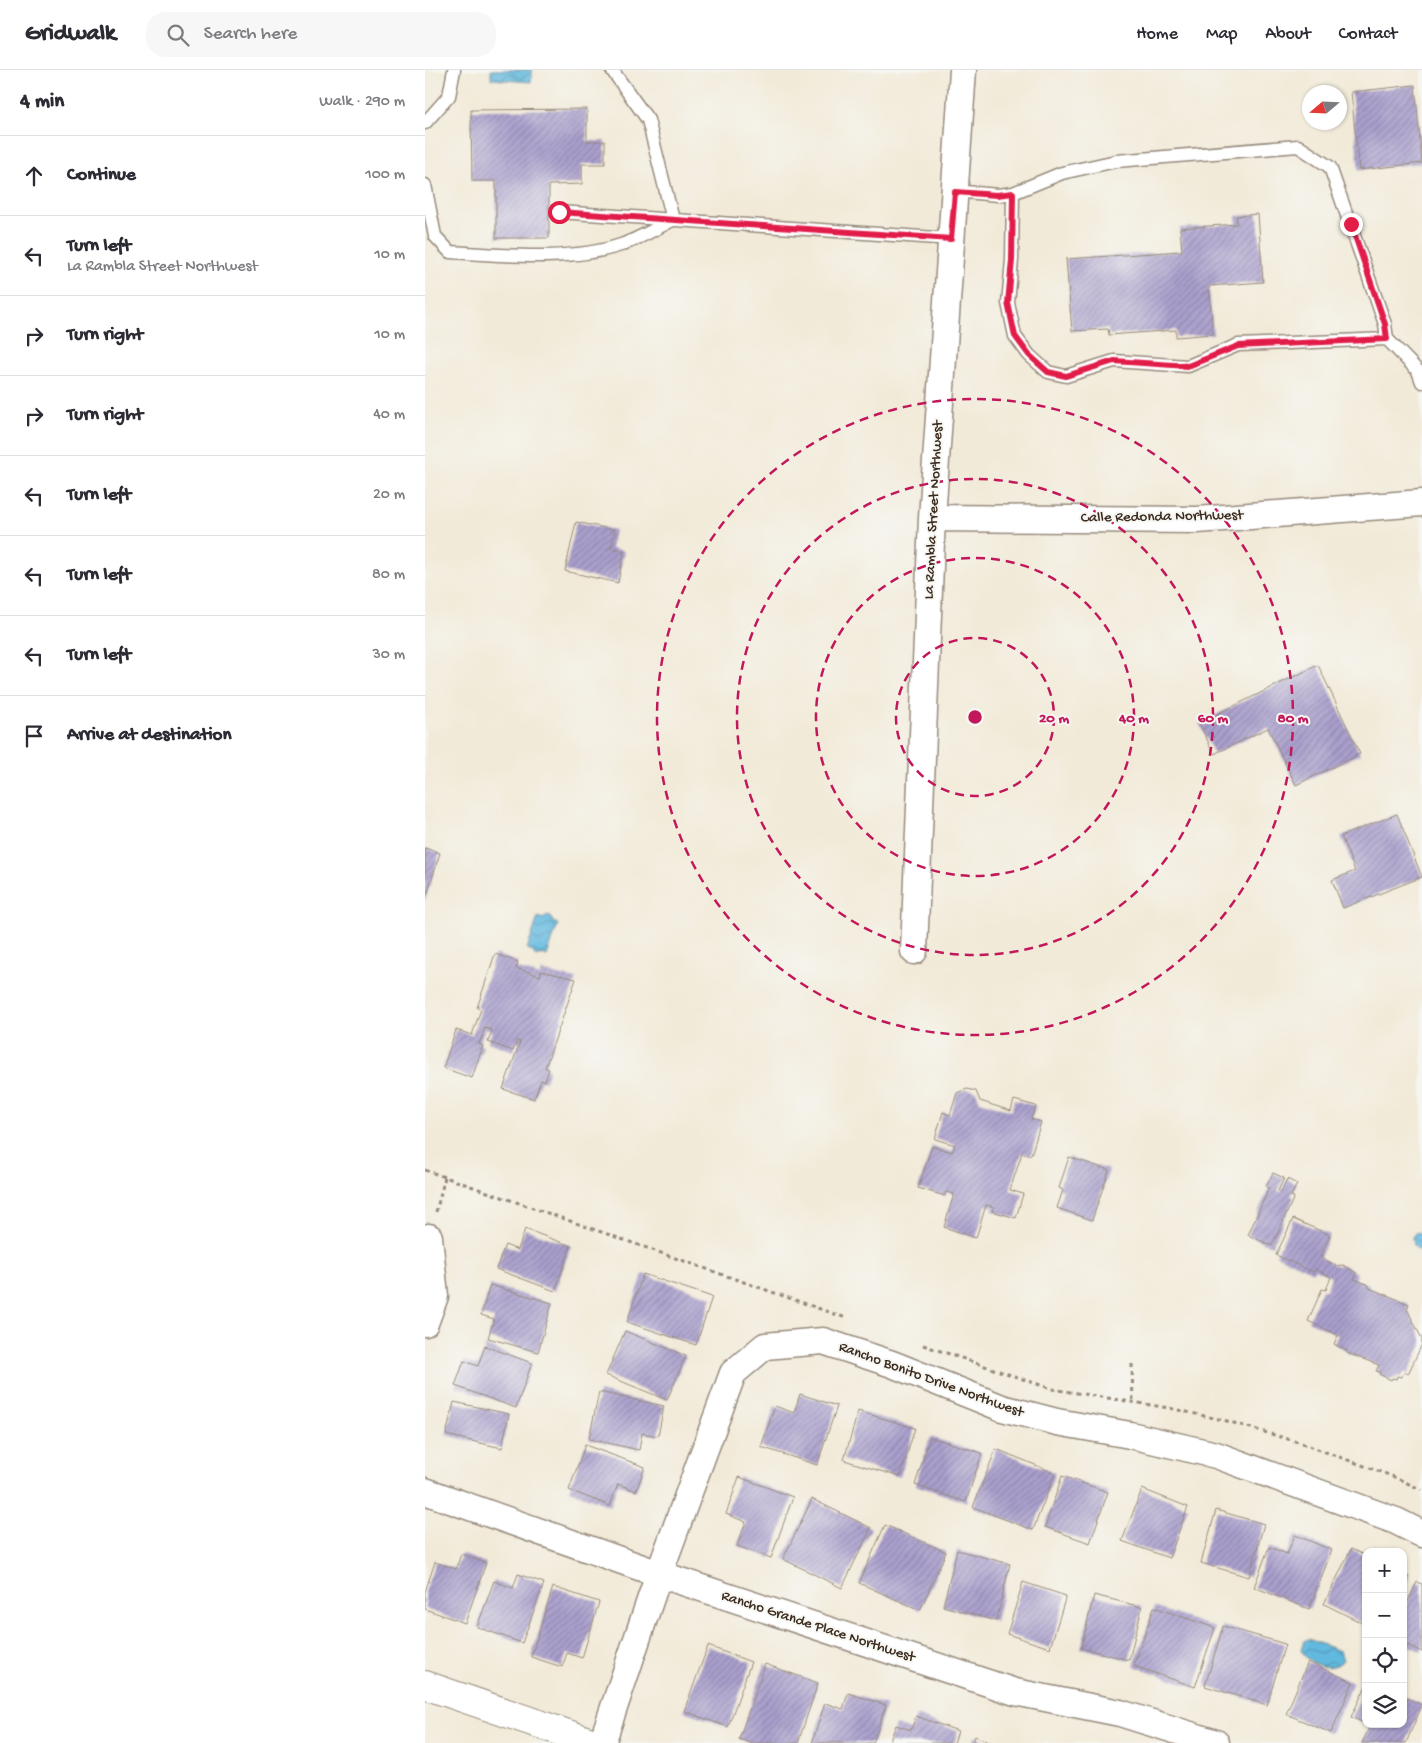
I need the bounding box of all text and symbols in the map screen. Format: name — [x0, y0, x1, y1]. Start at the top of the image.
search box — [146, 12, 496, 57]
text: Gridwalk — [25, 20, 116, 49]
icon: search — [164, 21, 192, 49]
text: Search here — [204, 23, 297, 46]
text: Home — [1136, 24, 1178, 45]
text: Map — [1206, 24, 1237, 45]
text: About — [1265, 24, 1311, 45]
text: Contact — [1339, 24, 1397, 45]
north arrow — [1302, 85, 1347, 130]
text: 4 min — [20, 90, 64, 115]
text: Walk · 290 m — [319, 93, 405, 112]
icon: ahead — [20, 162, 48, 190]
text: Continue — [67, 164, 136, 187]
text: 100 m — [365, 166, 405, 185]
route start — [548, 201, 571, 224]
route end — [1340, 213, 1363, 236]
text: Turn left — [67, 235, 131, 258]
icon: left — [20, 242, 48, 270]
text: 10 m — [374, 246, 405, 265]
text: La Rambla Street Northwest — [67, 258, 258, 277]
icon: right — [20, 322, 48, 350]
text: Turn right — [67, 324, 143, 347]
text: 10 m — [374, 326, 405, 345]
icon: right — [20, 402, 48, 430]
text: Turn right — [67, 404, 143, 427]
text: 40 m — [373, 406, 405, 425]
street label: La Rambla Street Northwest — [920, 418, 948, 600]
icon: left — [20, 482, 48, 510]
text: Turn left — [67, 484, 131, 507]
text: 20 m — [373, 486, 405, 505]
street label: Calle Redonda Northwest — [1081, 507, 1245, 527]
icon: left — [20, 562, 48, 590]
text: Turn left — [67, 564, 131, 587]
text: 80 m — [372, 566, 405, 585]
icon: left — [20, 642, 48, 670]
text: Turn left — [67, 644, 131, 667]
text: 30 m — [372, 646, 405, 665]
centre of rings — [966, 708, 984, 726]
text: 20 m — [1039, 710, 1069, 728]
text: 40 m — [1118, 710, 1149, 728]
text: 60 m — [1198, 710, 1229, 728]
text: 80 m — [1278, 710, 1309, 728]
icon: arrive — [20, 722, 48, 750]
text: Arrive at destination — [67, 724, 231, 747]
street label: Rancho Bonito Drive Northwest — [836, 1338, 1028, 1423]
map controls — [1362, 1548, 1407, 1728]
button: + — [1362, 1548, 1407, 1593]
street label: Rancho Grande Place Northwest — [719, 1587, 919, 1667]
button: − — [1362, 1593, 1407, 1638]
button: locate — [1362, 1638, 1407, 1683]
button: layers — [1362, 1683, 1407, 1728]

